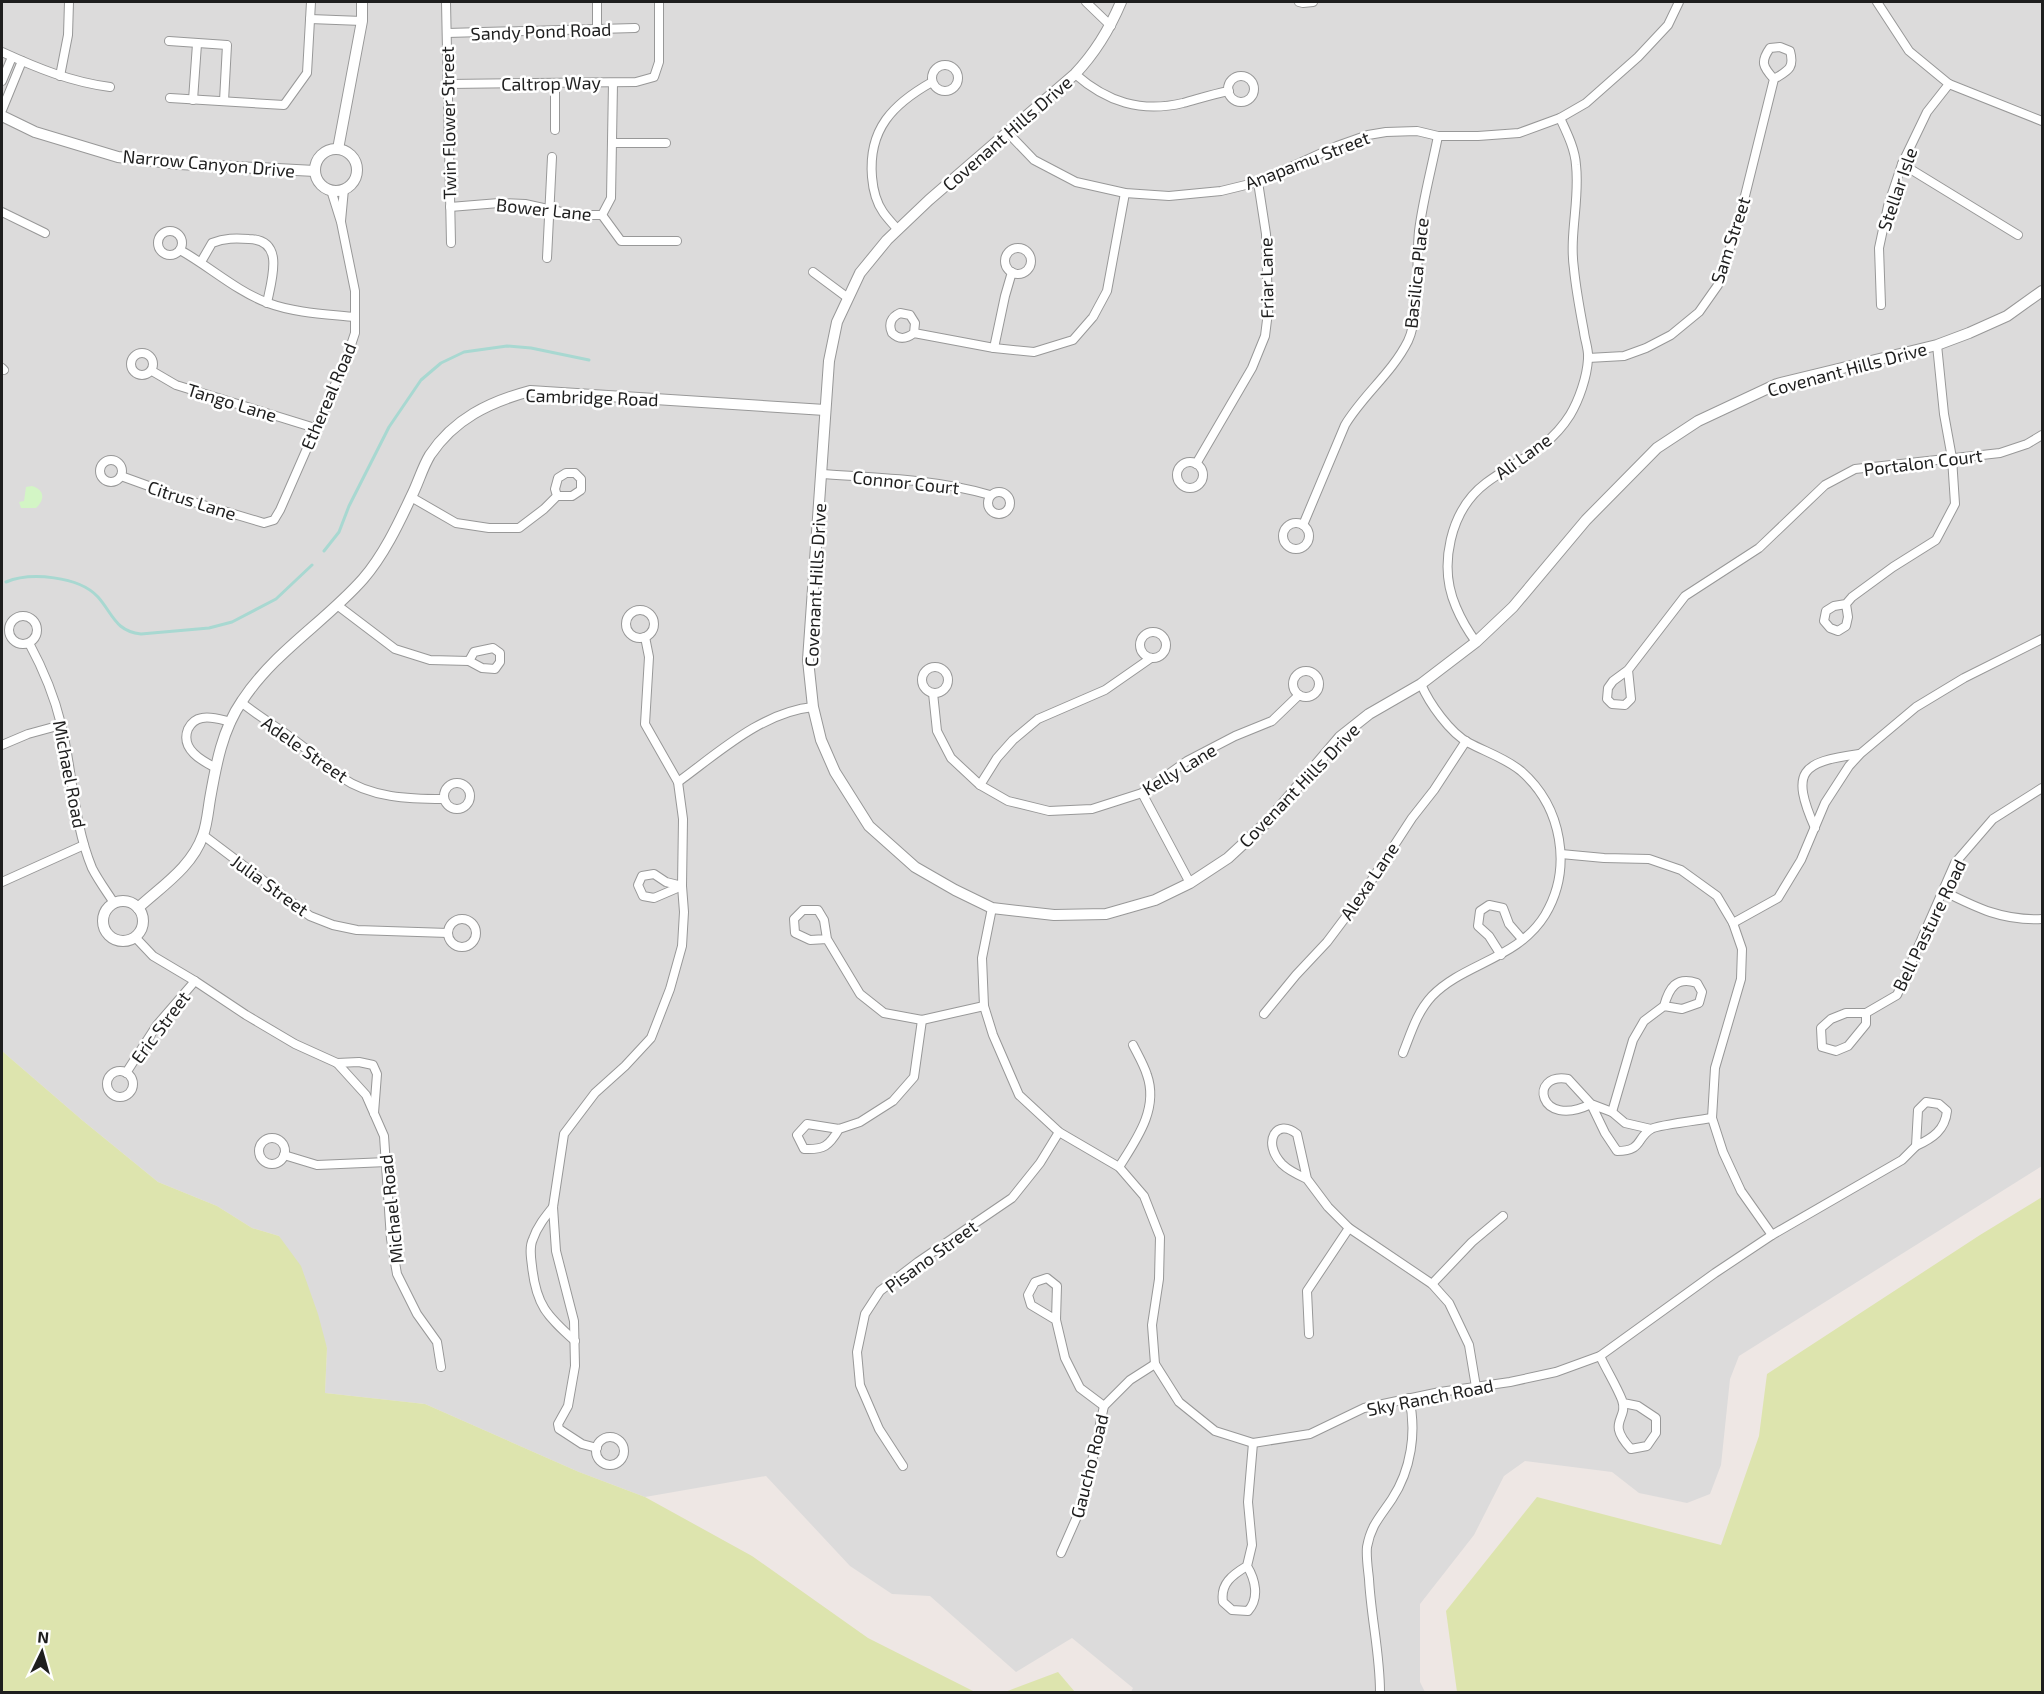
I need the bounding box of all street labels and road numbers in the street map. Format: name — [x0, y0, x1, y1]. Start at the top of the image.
street label: Sandy Pond Road — [470, 18, 612, 44]
street label: Twin Flower Street — [436, 46, 460, 200]
street label: Caltrop Way — [501, 71, 602, 95]
street label: Covenant Hills Drive — [938, 71, 1076, 195]
street label: Anapamu Street — [1241, 126, 1373, 194]
street label: Stellar Isle — [1872, 144, 1922, 234]
street label: Narrow Canyon Drive — [122, 145, 296, 181]
street label: Bower Lane — [495, 193, 593, 225]
street label: Sam Street — [1706, 194, 1754, 286]
street label: Basilica Place — [1399, 216, 1433, 330]
street label: Friar Lane — [1254, 237, 1278, 319]
street label: Covenant Hills Drive — [1765, 337, 1929, 401]
street label: Ethereal Road — [296, 339, 360, 453]
street label: Tango Lane — [185, 378, 279, 426]
street label: Cambridge Road — [525, 384, 659, 410]
street label: Ali Lane — [1491, 428, 1555, 484]
street label: Portalon Court — [1862, 444, 1984, 480]
street label: Connor Court — [851, 465, 961, 499]
street label: Citrus Lane — [145, 475, 239, 525]
street label: Covenant Hills Drive — [800, 502, 830, 668]
street label: Adele Street — [258, 711, 352, 787]
street label: Michael Road — [49, 718, 91, 830]
street label: Covenant Hills Drive — [1234, 718, 1364, 852]
street label: Kelly Lane — [1138, 738, 1220, 800]
street label: Alexa Lane — [1335, 838, 1403, 924]
street label: Julia Street — [227, 850, 313, 920]
street label: Bell Pasture Road — [1888, 856, 1970, 994]
street label: Eric Street — [126, 986, 194, 1067]
street label: Michael Road — [374, 1153, 408, 1265]
street label: Pisano Street — [881, 1215, 982, 1297]
street label: Sky Ranch Road — [1365, 1374, 1495, 1420]
street label: Gaucho Road — [1065, 1412, 1113, 1520]

